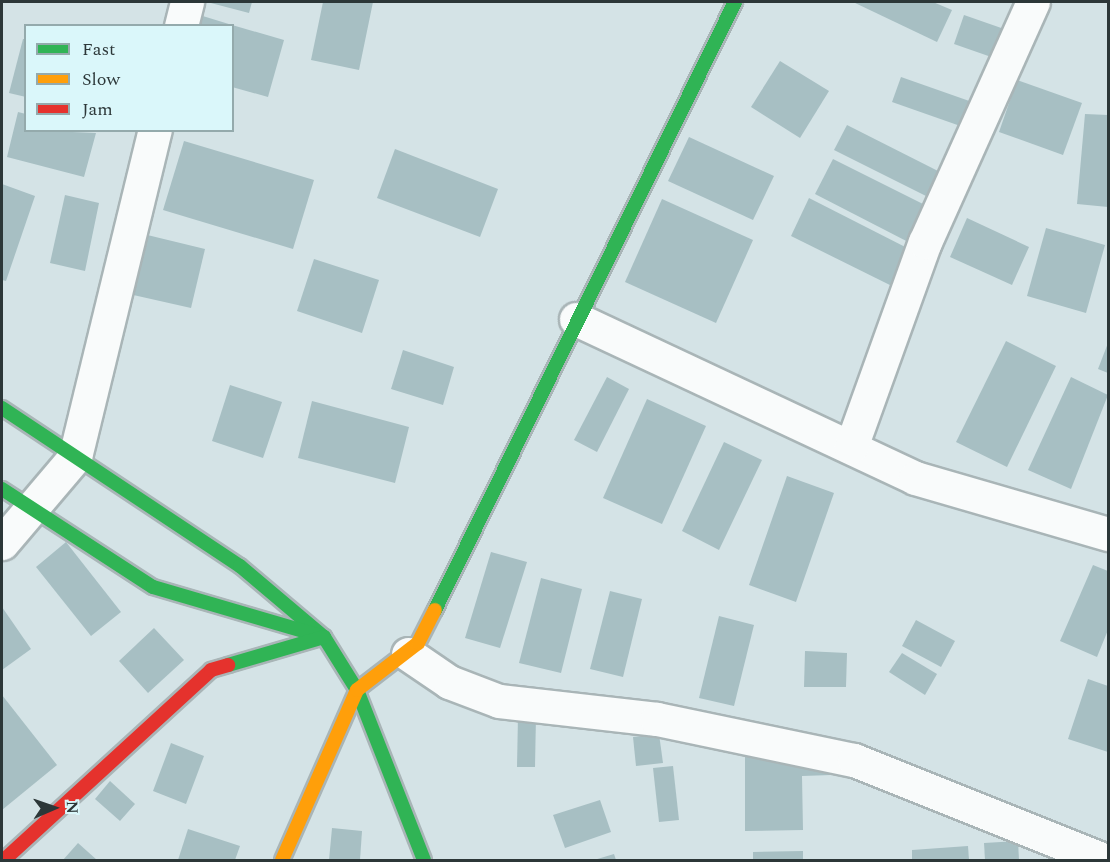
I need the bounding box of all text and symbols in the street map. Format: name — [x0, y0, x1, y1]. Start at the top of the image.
legend — [24, 24, 234, 132]
text: Fast — [82, 36, 115, 63]
text: Slow — [82, 66, 120, 93]
text: Jam — [82, 96, 113, 123]
north arrow — [24, 778, 84, 838]
text: N — [60, 800, 84, 814]

